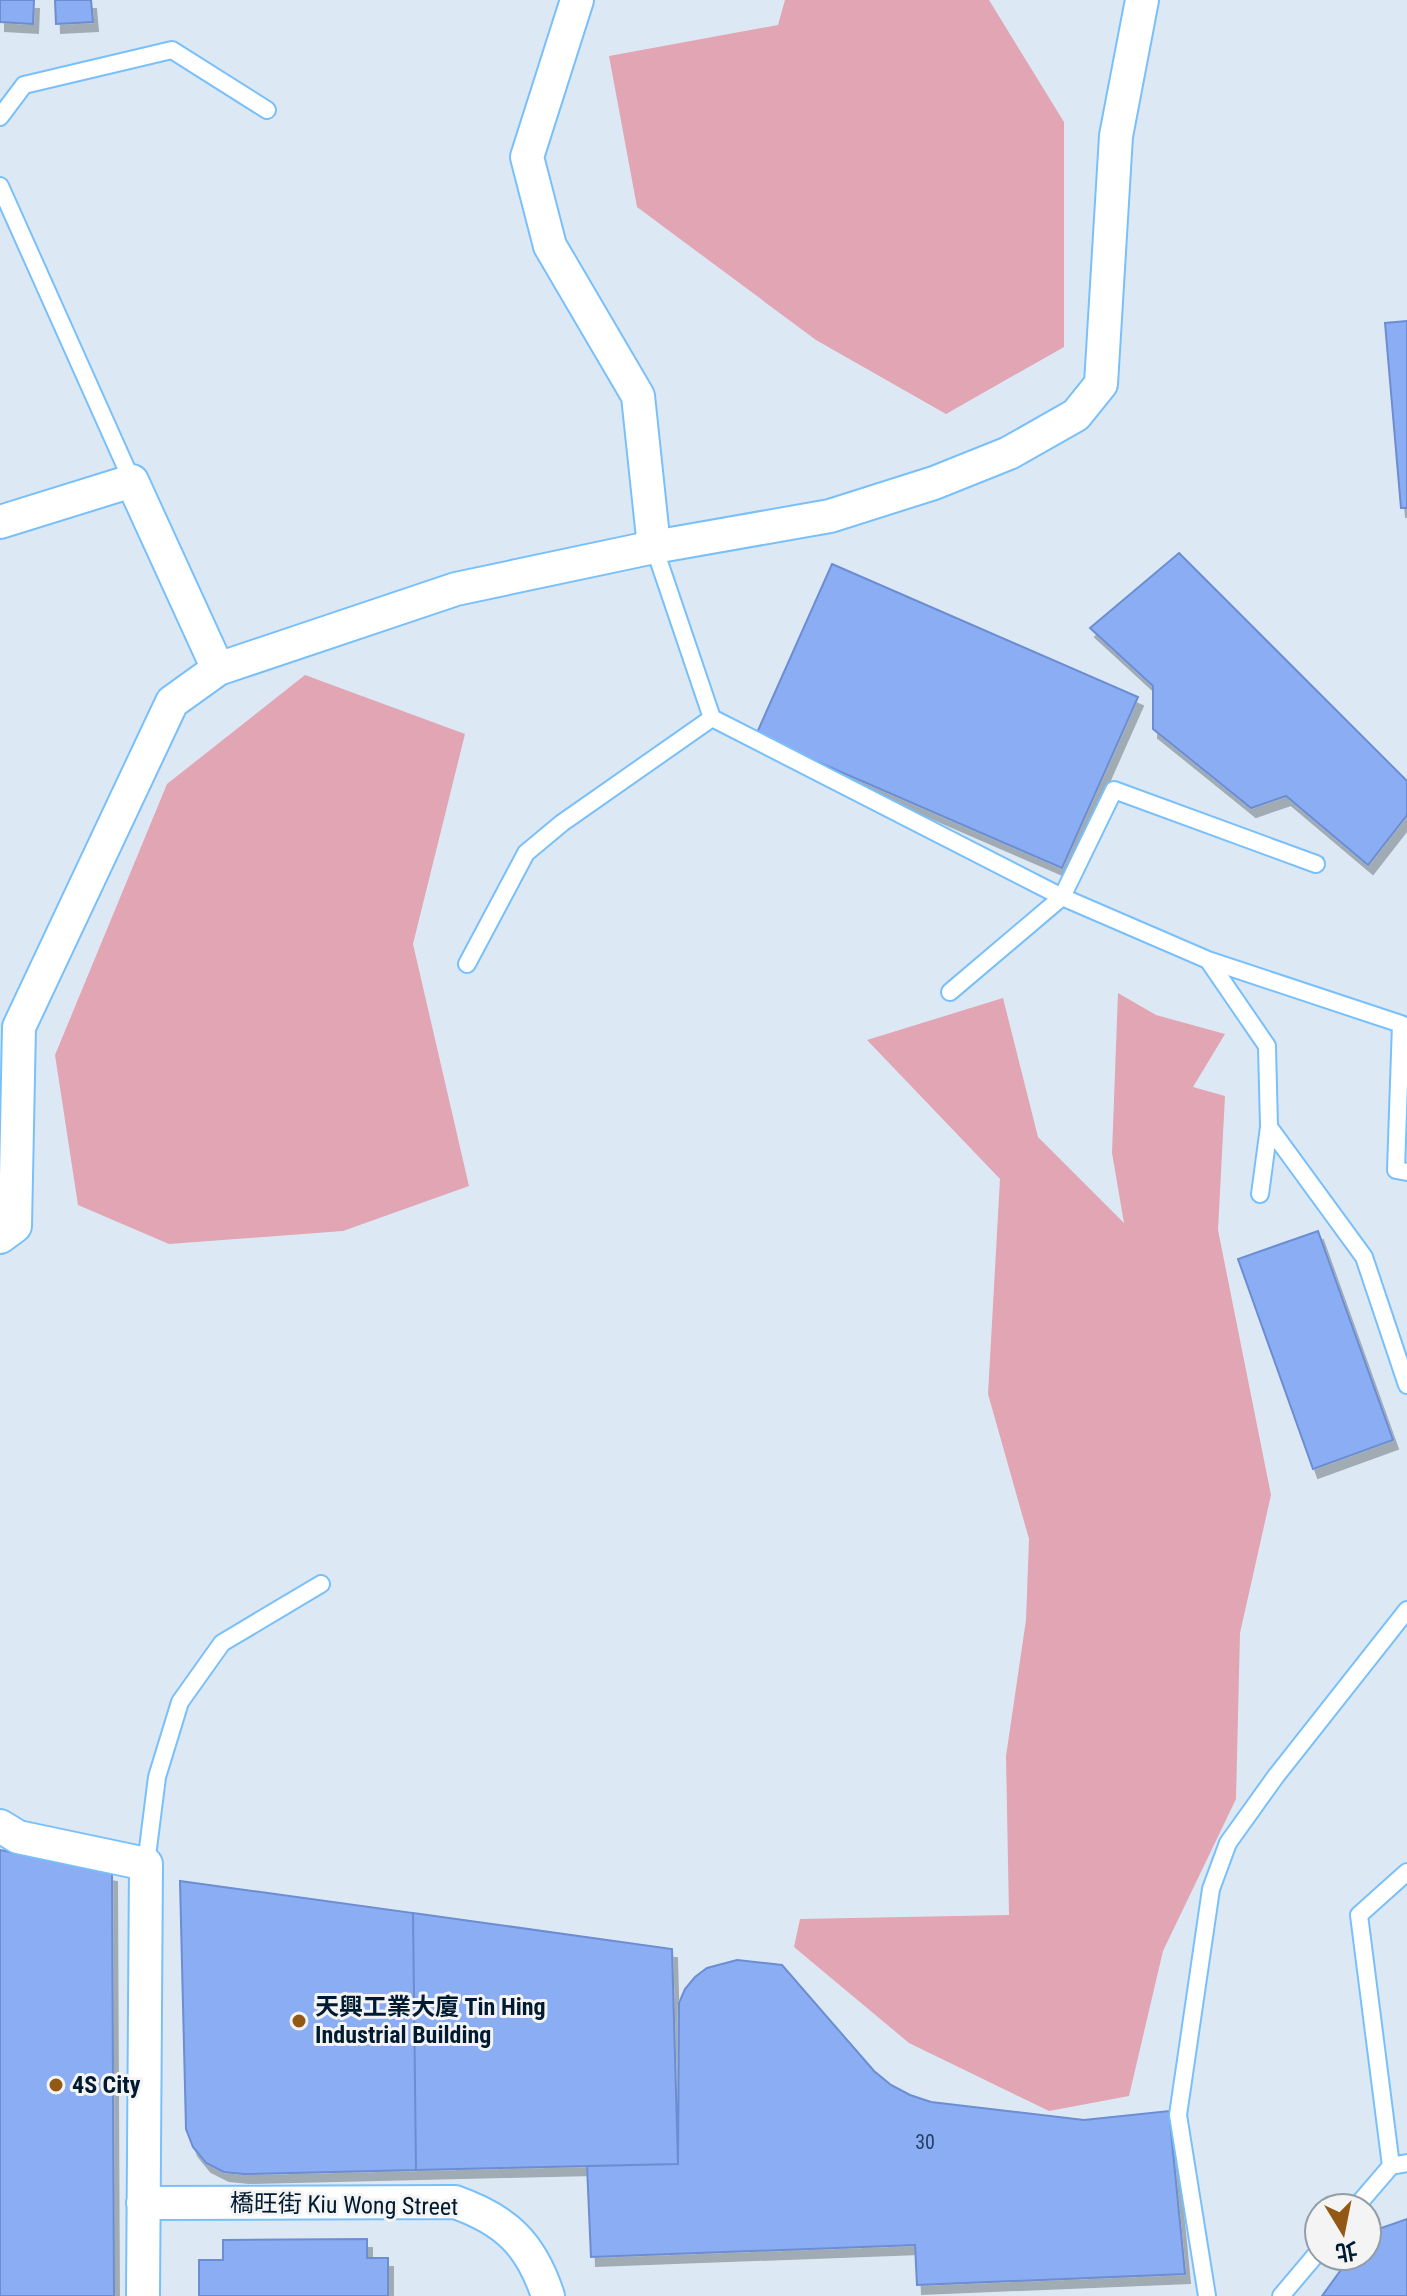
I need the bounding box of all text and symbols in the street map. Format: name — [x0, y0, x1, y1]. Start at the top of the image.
place label: 天興工業大廈 Tin Hing Industrial Building — [315, 1993, 546, 2049]
marker: 天興工業大廈 Tin Hing Industrial Building — [290, 2012, 308, 2030]
place label: 4S City — [72, 2071, 141, 2099]
marker: 4S City — [47, 2076, 65, 2094]
house number: 30 — [915, 2130, 935, 2154]
street label: 橋旺街 Kiu Wong Street — [230, 2189, 458, 2221]
north arrow — [1303, 2192, 1383, 2272]
text: 北 — [1333, 2237, 1359, 2265]

